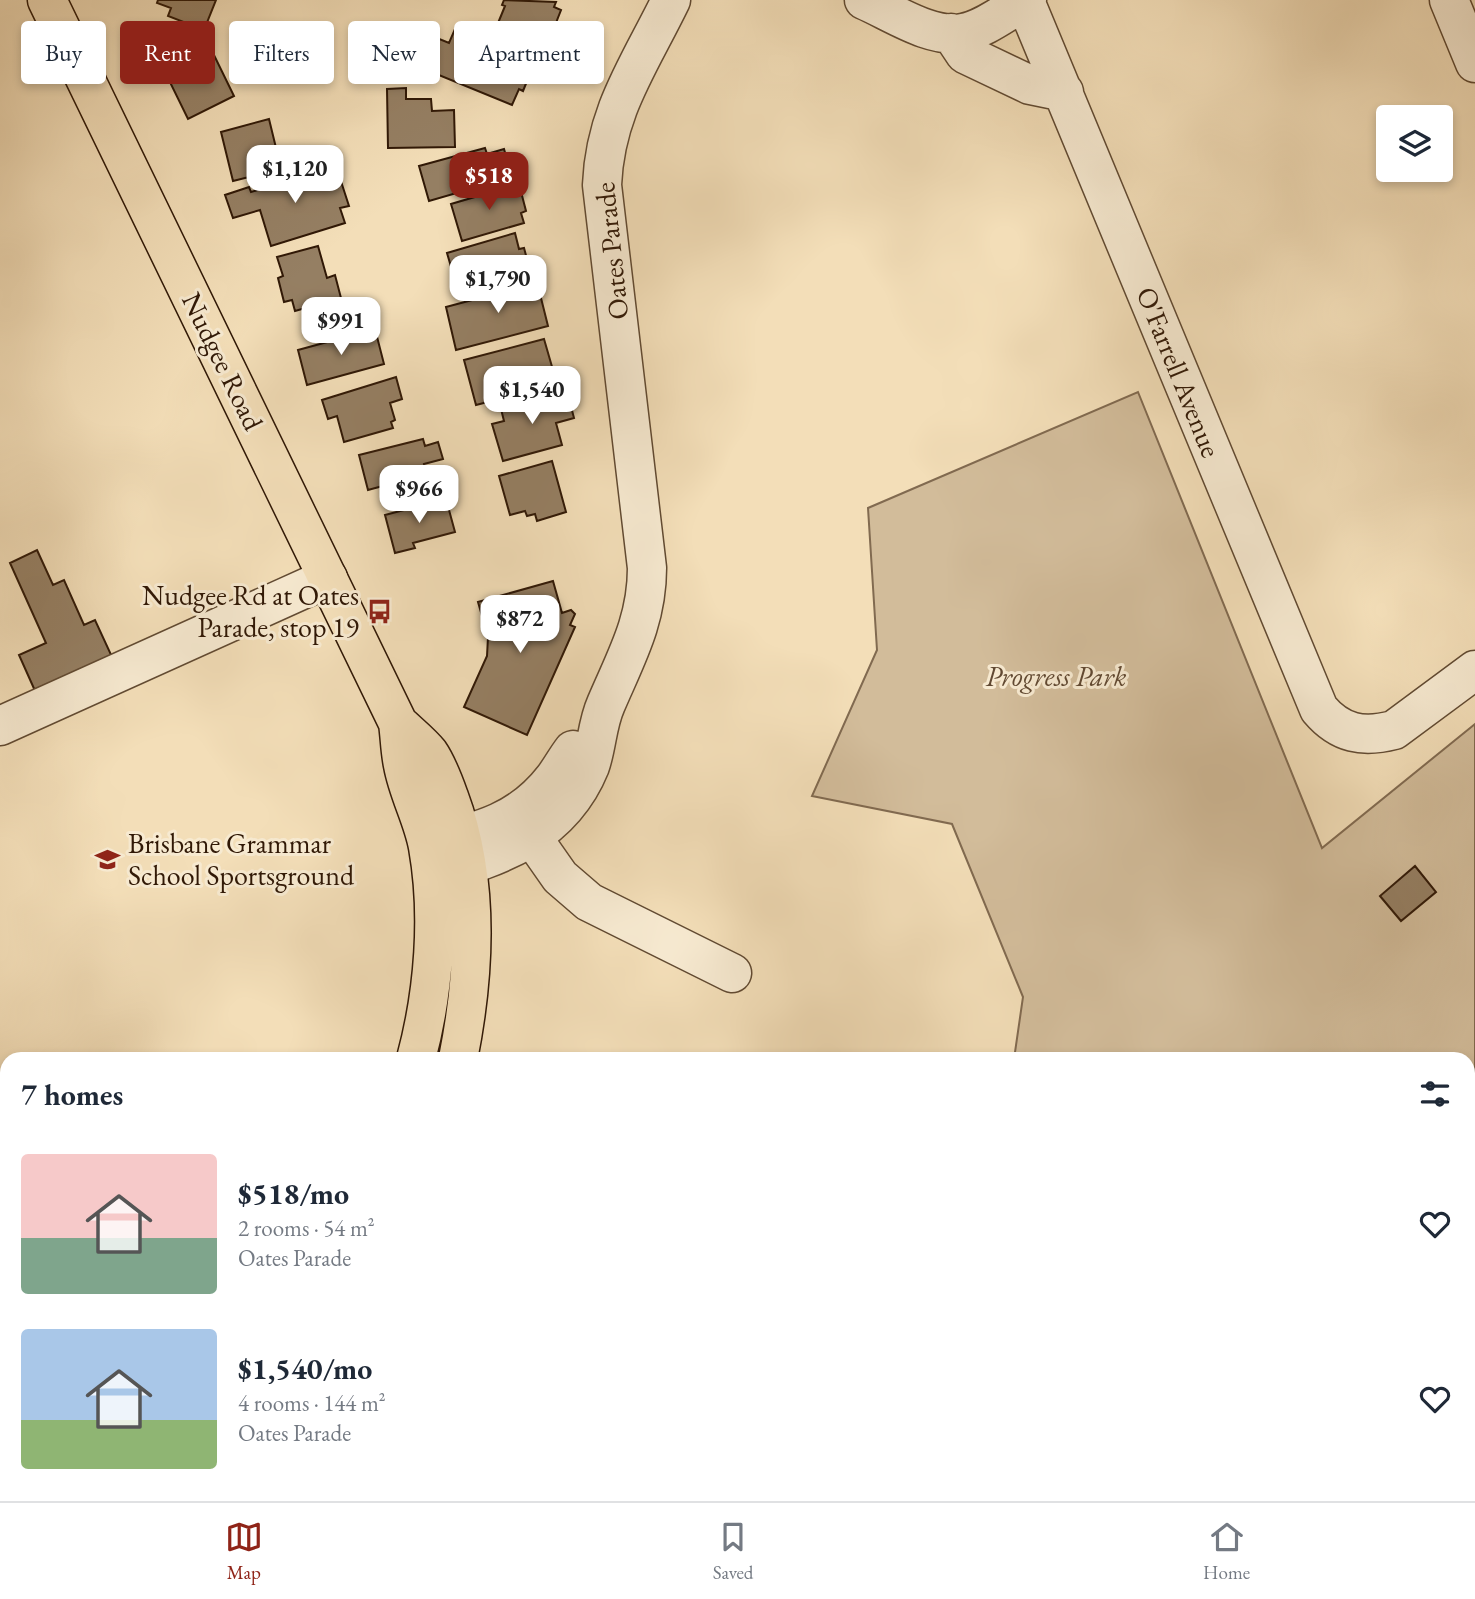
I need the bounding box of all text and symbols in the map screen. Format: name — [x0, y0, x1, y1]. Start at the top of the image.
chip: Buy — [21, 21, 106, 84]
chip: Rent — [120, 21, 215, 84]
chip: Filters — [229, 21, 334, 84]
chip: New — [348, 21, 440, 84]
chip: Apartment — [454, 21, 604, 84]
map controls — [1376, 105, 1453, 182]
button: layers — [1376, 105, 1453, 182]
pin: $1,120 — [238, 146, 352, 205]
pin: $518 — [448, 152, 530, 212]
text: $1,120 — [263, 153, 327, 183]
text: $518 — [465, 160, 513, 190]
street label: Oates Parade — [586, 181, 636, 321]
pin: $1,790 — [441, 256, 555, 315]
text: $1,790 — [466, 263, 530, 293]
street label: O'Farrell Avenue — [1128, 281, 1230, 463]
street label: Nudgee Road — [174, 286, 272, 437]
pin: $991 — [300, 298, 382, 357]
text: $991 — [317, 305, 365, 335]
pin: $1,540 — [475, 366, 589, 426]
text: $1,540 — [500, 374, 564, 404]
pin: $966 — [378, 466, 460, 525]
text: $966 — [395, 473, 443, 503]
place label: Nudgee Rd at Oates Parade, stop 19 — [142, 577, 359, 645]
pin: $872 — [479, 596, 561, 655]
bus stop icon: Nudgee Rd at Oates Parade, stop 19 — [365, 597, 393, 625]
text: $872 — [496, 603, 544, 633]
park label: Progress Park — [985, 658, 1127, 694]
place label: Brisbane Grammar School Sportsground — [128, 825, 355, 893]
school or university icon: Brisbane Grammar School Sportsground — [94, 845, 122, 873]
text: 7 homes — [21, 1075, 123, 1114]
icon: filters — [1416, 1075, 1454, 1113]
text: $518/mo — [238, 1174, 349, 1213]
icon: home — [77, 1182, 161, 1266]
icon: heart — [1416, 1205, 1454, 1243]
text: 2 rooms · 54 m² — [238, 1213, 375, 1243]
text: Oates Parade — [238, 1243, 351, 1273]
text: $1,540/mo — [238, 1349, 372, 1388]
icon: home — [77, 1357, 161, 1441]
icon: heart — [1416, 1380, 1454, 1418]
text: 4 rooms · 144 m² — [238, 1388, 386, 1418]
text: Oates Parade — [238, 1418, 351, 1448]
tab: Map — [225, 1518, 263, 1585]
tab: Saved — [713, 1518, 753, 1585]
tab: Home — [1203, 1518, 1250, 1585]

